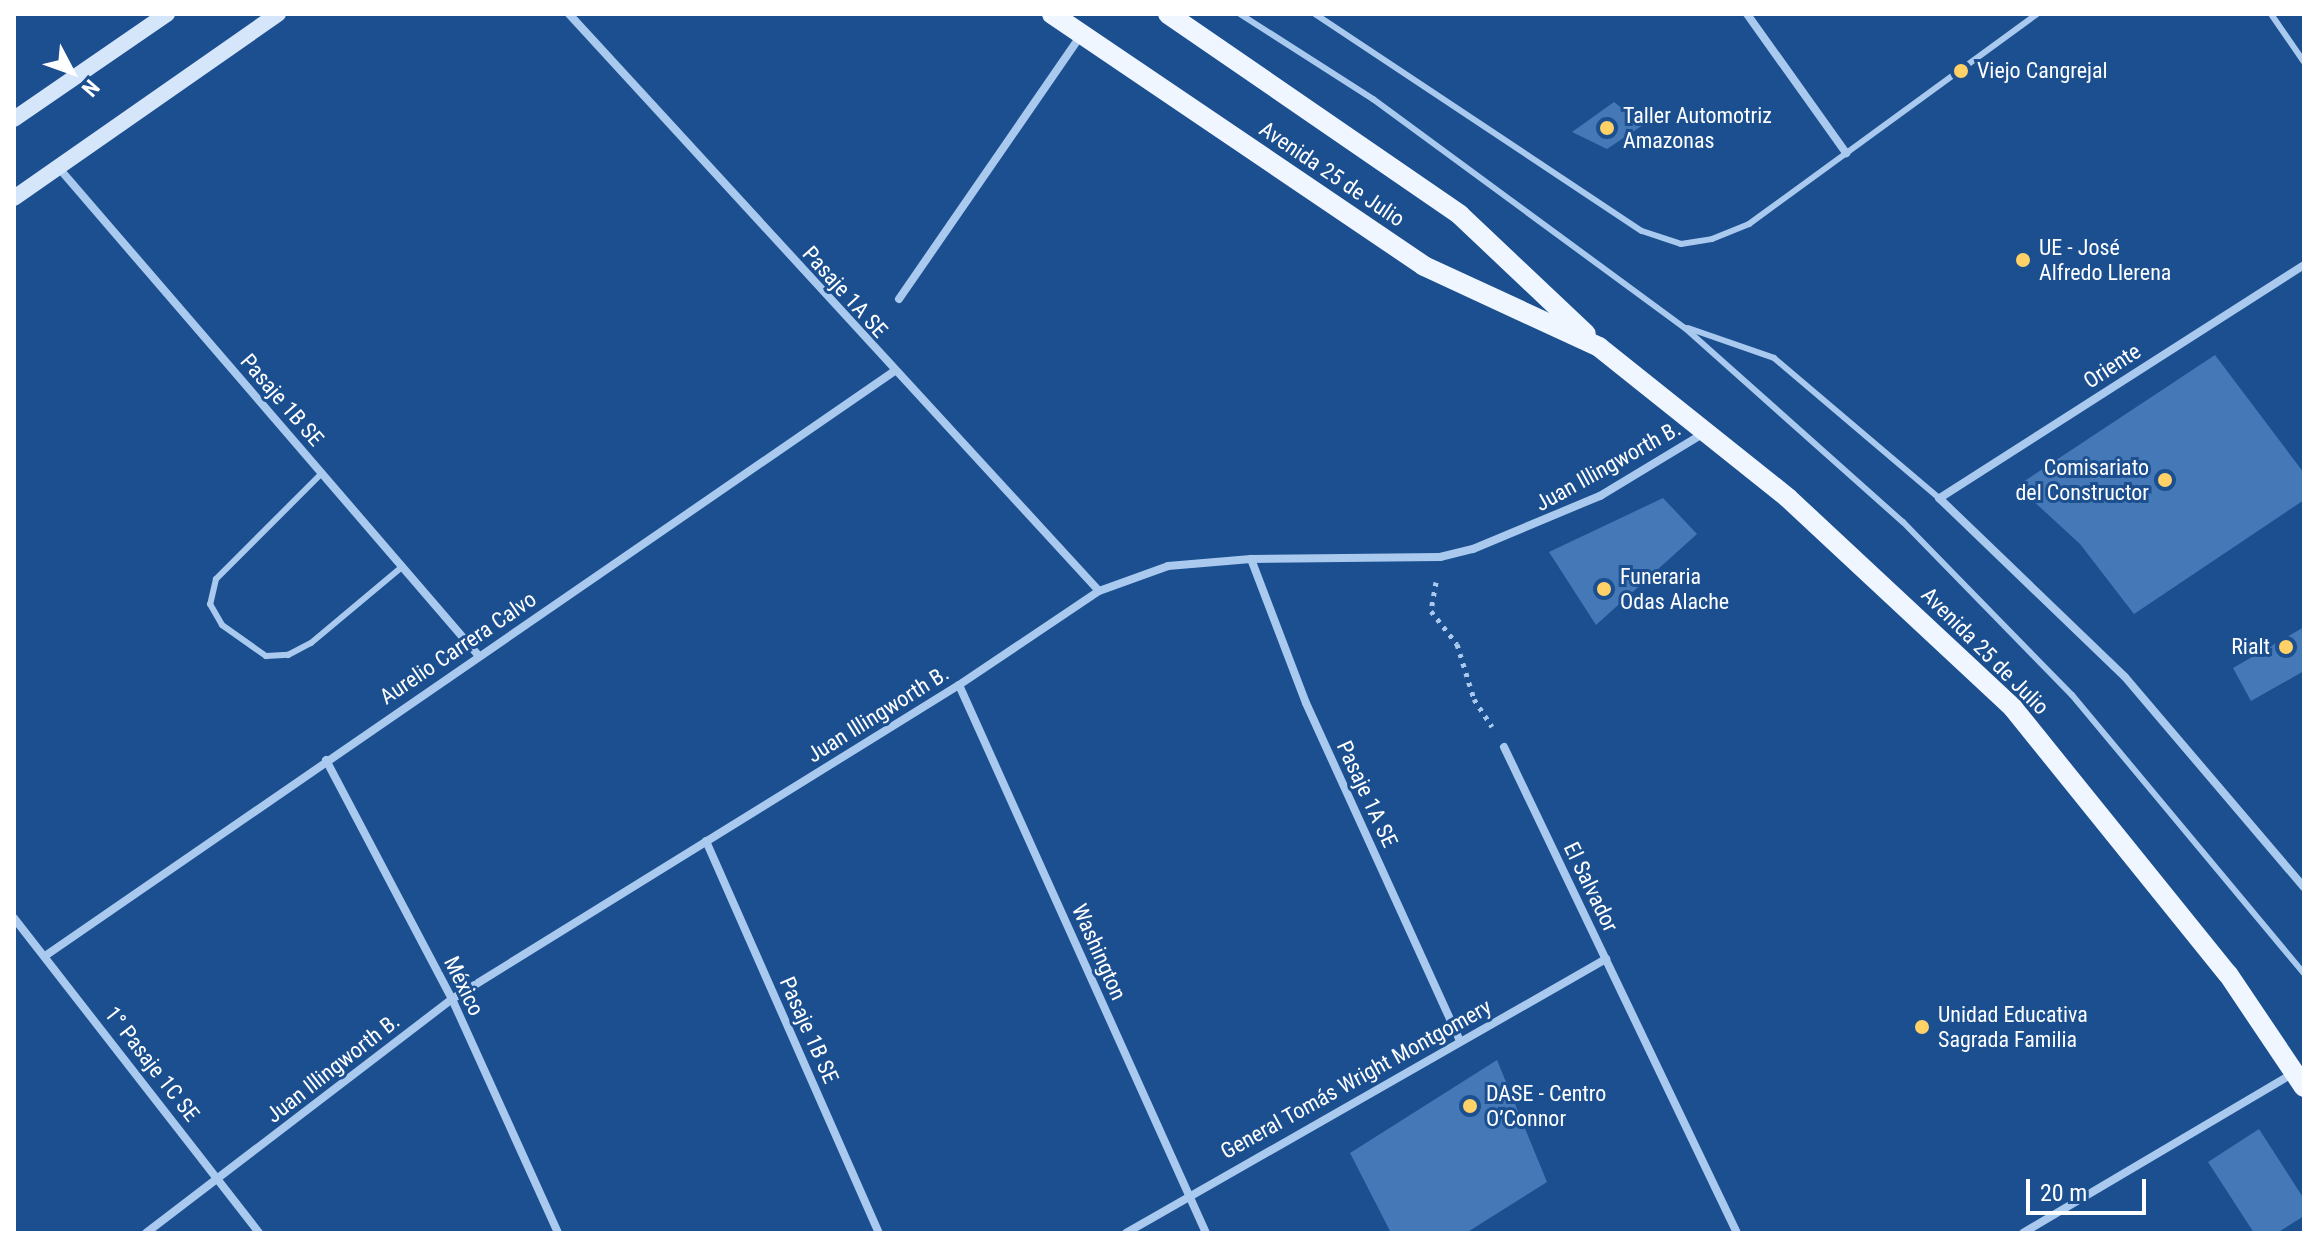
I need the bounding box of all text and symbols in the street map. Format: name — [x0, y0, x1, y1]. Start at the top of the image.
north arrow — [32, 32, 112, 112]
place label: Viejo Cangrejal — [1977, 58, 2108, 84]
marker: Viejo Cangrejal — [1952, 62, 1970, 80]
text: N — [77, 75, 104, 101]
place label: Taller Automotriz Amazonas — [1623, 102, 1772, 154]
street label: Avenida 25 de Julio — [1254, 116, 1410, 232]
marker: Taller Automotriz Amazonas — [1598, 119, 1616, 137]
place label: UE - José Alfredo Llerena — [2039, 234, 2171, 286]
street label: Pasaje 1A SE — [797, 241, 893, 343]
marker: UE - José Alfredo Llerena — [2014, 251, 2032, 269]
street label: Oriente — [2078, 338, 2146, 394]
street label: Pasaje 1B SE — [235, 348, 329, 452]
street label: Juan Illingworth B. — [1531, 415, 1685, 517]
place label: Comisariato del Constructor — [2015, 454, 2149, 506]
marker: Comisariato del Constructor — [2156, 471, 2174, 489]
place label: Funeraria Odas Alache — [1620, 563, 1729, 614]
marker: Funeraria Odas Alache — [1595, 580, 1613, 598]
street label: Avenida 25 de Julio — [1916, 582, 2054, 720]
street label: Aurelio Carrera Calvo — [375, 586, 541, 710]
place label: Rialt — [2231, 634, 2270, 660]
marker: Rialt — [2277, 638, 2295, 656]
street label: Juan Illingworth B. — [802, 660, 954, 768]
street label: Pasaje 1A SE — [1331, 737, 1403, 851]
street label: El Salvador — [1558, 838, 1624, 936]
street label: Washington — [1066, 900, 1132, 1004]
street label: México — [438, 952, 490, 1020]
street label: Pasaje 1B SE — [774, 973, 844, 1087]
street label: General Tomás Wright Montgomery — [1216, 993, 1496, 1165]
street label: 1° Pasaje 1C SE — [99, 1001, 205, 1127]
place label: Unidad Educativa Sagrada Familia — [1938, 1001, 2088, 1052]
street label: Juan Illingworth B. — [261, 1008, 405, 1128]
marker: Unidad Educativa Sagrada Familia — [1913, 1018, 1931, 1036]
place label: DASE - Centro O’Connor — [1486, 1080, 1606, 1132]
marker: DASE - Centro O’Connor — [1461, 1097, 1479, 1115]
scale bar — [2030, 1163, 2150, 1213]
text: 20 m — [2040, 1179, 2087, 1207]

